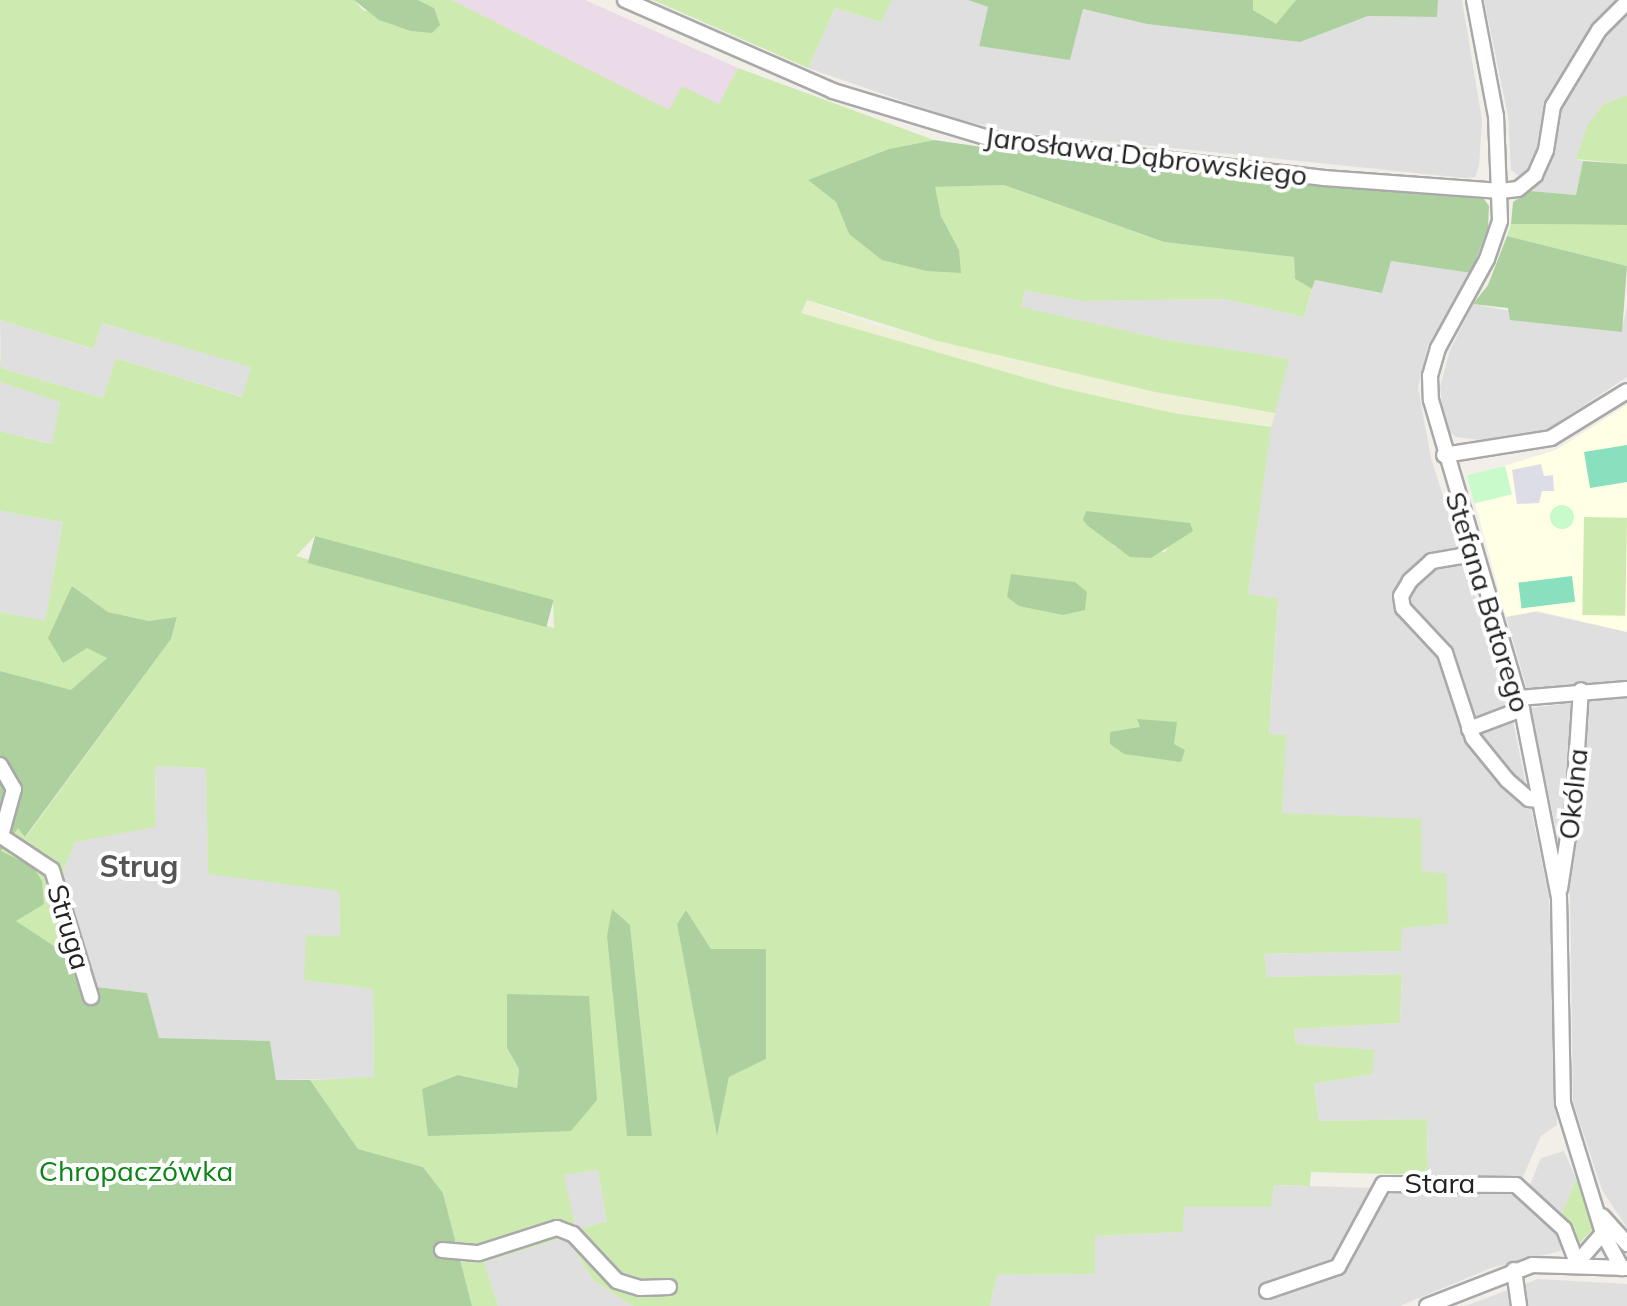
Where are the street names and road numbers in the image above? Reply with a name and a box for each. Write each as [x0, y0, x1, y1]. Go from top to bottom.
street label: Jarosława Dąbrowskiego [983, 120, 1309, 192]
street label: Stefana Batorego [1439, 488, 1537, 716]
street label: Okólna [1552, 747, 1594, 841]
street label: Struga [40, 880, 98, 974]
street label: Stara [1405, 1166, 1475, 1200]

